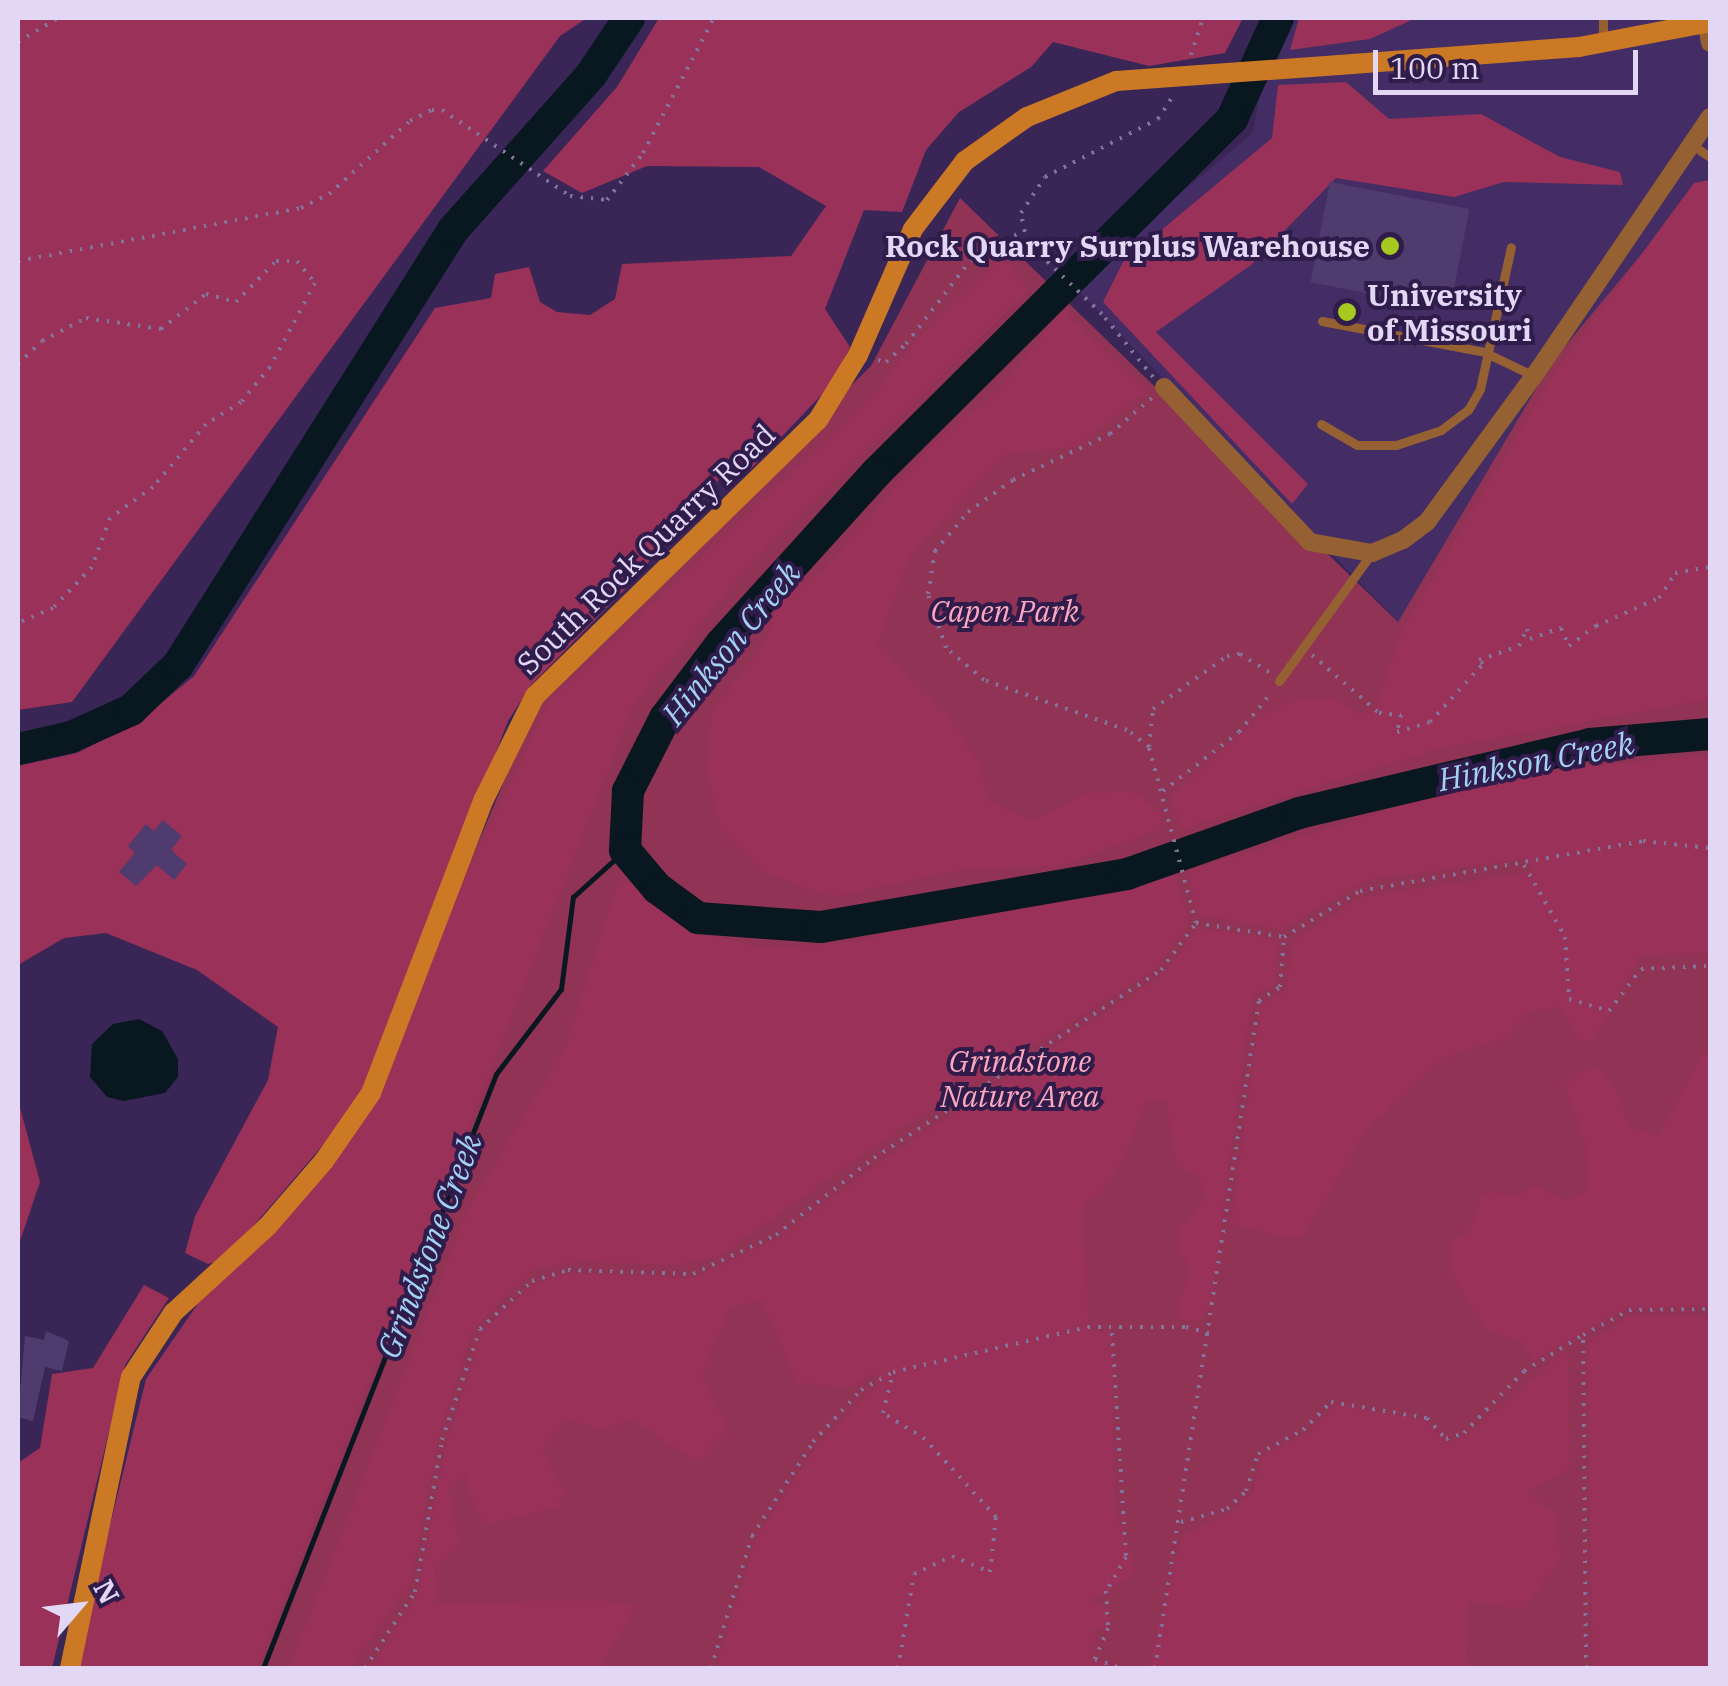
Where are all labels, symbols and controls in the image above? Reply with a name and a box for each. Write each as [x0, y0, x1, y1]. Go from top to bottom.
scale bar [1378, 30, 1643, 92]
text: 100 m [1390, 48, 1480, 87]
place label: Rock Quarry Surplus Warehouse [885, 228, 1370, 264]
marker: Rock Quarry Surplus Warehouse [1379, 235, 1401, 257]
place label: University of Missouri [1367, 277, 1532, 348]
marker: University of Missouri [1336, 301, 1358, 323]
street label: South Rock Quarry Road [510, 416, 782, 682]
water label: Hinkson Creek [654, 554, 808, 732]
park label: Capen Park [930, 593, 1080, 629]
water label: Hinkson Creek [1435, 723, 1637, 799]
park label: Grindstone Nature Area [941, 1043, 1099, 1114]
water label: Grindstone Creek [369, 1129, 489, 1363]
north arrow [30, 1556, 130, 1656]
text: N [85, 1573, 128, 1610]

